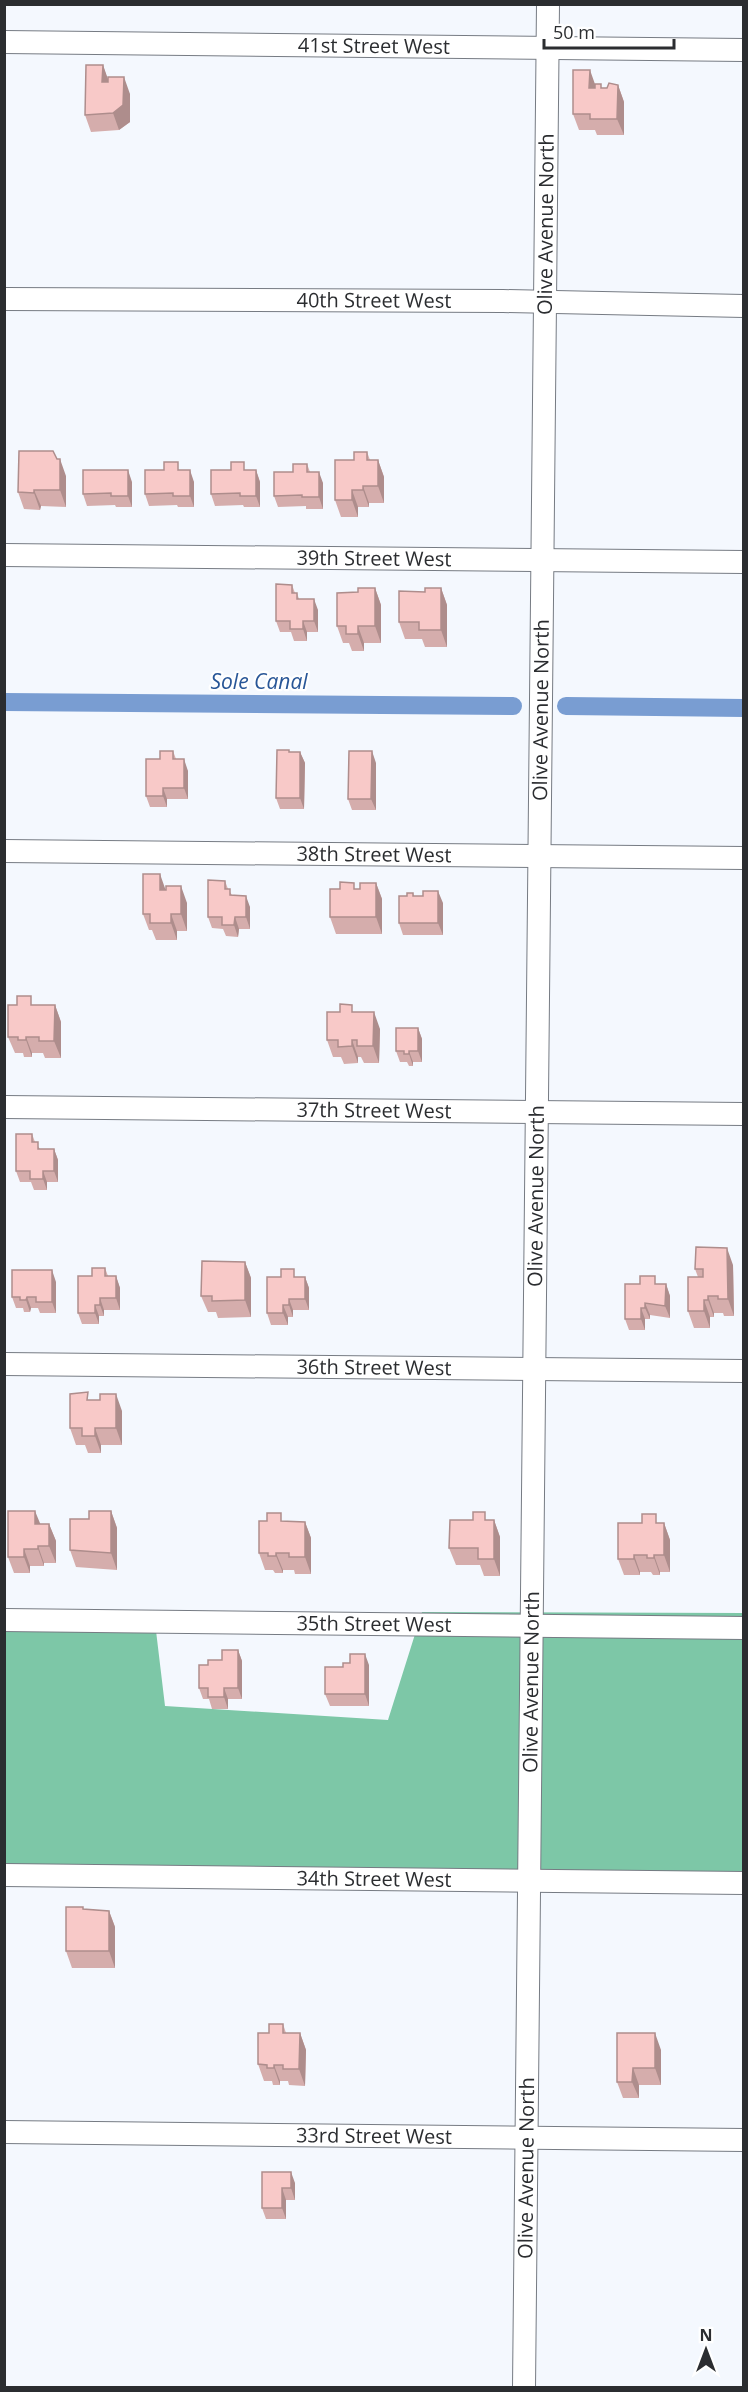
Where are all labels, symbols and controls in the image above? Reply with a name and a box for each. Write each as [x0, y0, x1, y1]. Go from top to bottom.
scale bar [544, 12, 674, 50]
text: 50 m [553, 20, 595, 44]
street label: 41st Street West [298, 31, 450, 60]
street label: Olive Avenue North [531, 133, 560, 315]
street label: 40th Street West [296, 286, 452, 314]
street label: 39th Street West [296, 544, 452, 572]
street label: Olive Avenue North [526, 619, 555, 801]
water label: Sole Canal [210, 667, 308, 695]
street label: 38th Street West [296, 840, 452, 868]
street label: 37th Street West [296, 1096, 452, 1124]
street label: Olive Avenue North [521, 1105, 550, 1287]
street label: 36th Street West [296, 1353, 452, 1381]
street label: Olive Avenue North [516, 1591, 545, 1773]
street label: 35th Street West [296, 1609, 452, 1638]
street label: 34th Street West [296, 1864, 452, 1893]
street label: Olive Avenue North [511, 2077, 540, 2259]
street label: 33rd Street West [296, 2121, 452, 2150]
north arrow [676, 2320, 736, 2380]
text: N [699, 2324, 713, 2346]

